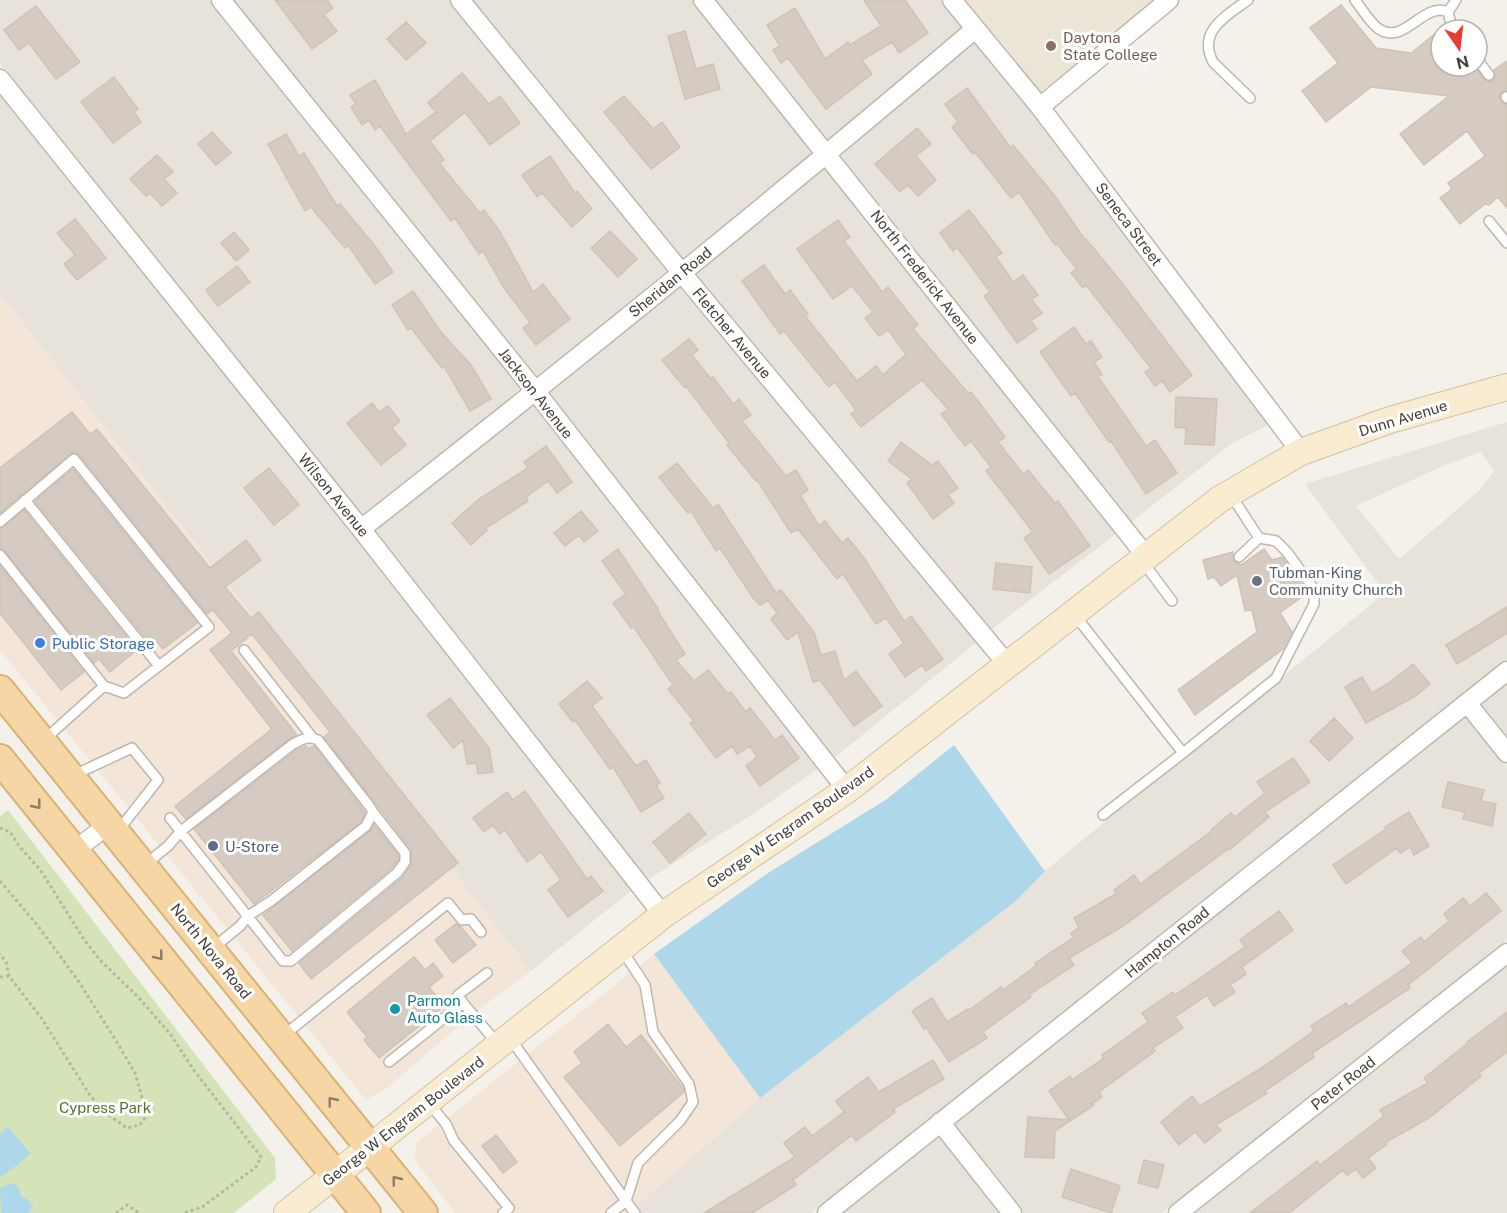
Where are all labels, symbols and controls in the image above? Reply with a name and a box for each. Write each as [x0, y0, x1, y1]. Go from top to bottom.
north arrow [1429, 18, 1489, 78]
place label: Daytona State College [1063, 29, 1158, 63]
marker: Daytona State College [1044, 39, 1058, 53]
text: N [1454, 51, 1471, 73]
street label: Seneca Street [1092, 179, 1166, 269]
street label: North Frederick Avenue [867, 207, 983, 347]
street label: Sheridan Road [625, 243, 715, 321]
street label: Fletcher Avenue [689, 284, 775, 382]
street label: Jackson Avenue [495, 344, 577, 442]
street label: Dunn Avenue [1357, 396, 1449, 440]
street label: Wilson Avenue [295, 450, 373, 540]
place label: Tubman-King Community Church [1269, 564, 1403, 598]
marker: Tubman-King Community Church [1250, 574, 1264, 588]
place label: Public Storage [52, 635, 154, 652]
marker: Public Storage [33, 636, 47, 650]
street label: George W Engram Boulevard [703, 763, 877, 891]
one-way arrow [29, 798, 40, 809]
place label: U-Store [225, 838, 279, 855]
marker: U-Store [206, 839, 220, 853]
street label: North Nova Road [167, 900, 255, 1002]
street label: Hampton Road [1122, 903, 1212, 981]
one-way arrow [152, 950, 163, 961]
place label: Parmon Auto Glass [407, 992, 483, 1026]
marker: Parmon Auto Glass [388, 1002, 402, 1016]
street label: George W Engram Boulevard [319, 1053, 487, 1189]
street label: Peter Road [1308, 1053, 1378, 1113]
one-way arrow [329, 1097, 340, 1108]
park label: Cypress Park [59, 1099, 151, 1116]
one-way arrow [392, 1176, 403, 1187]

